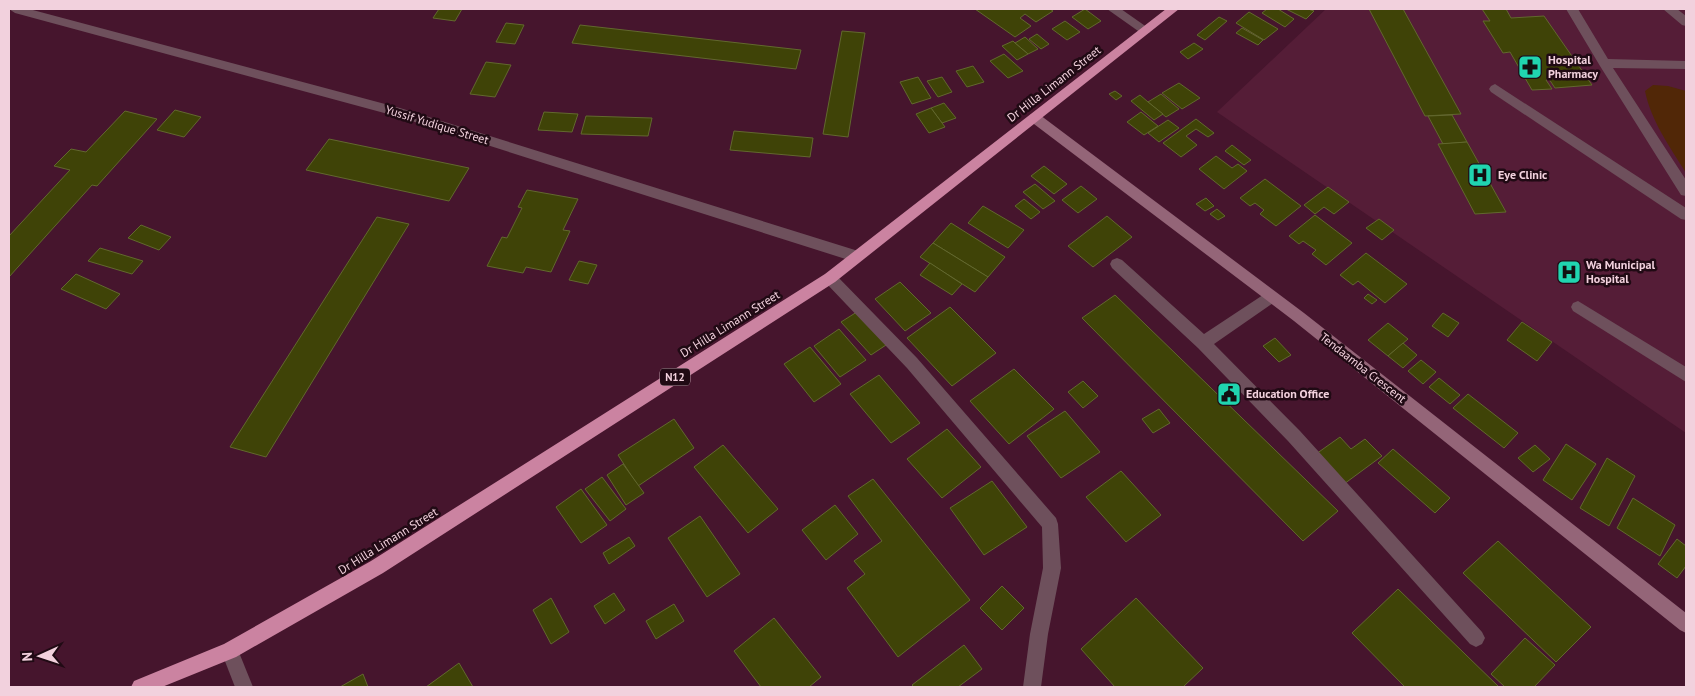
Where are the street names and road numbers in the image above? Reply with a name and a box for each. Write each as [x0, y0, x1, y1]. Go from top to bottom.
street label: Dr Hilla Limann Street [1004, 42, 1103, 125]
street label: Yussif Yudique Street [384, 102, 491, 147]
street label: Dr Hilla Limann Street [677, 287, 782, 360]
street label: Tendaamba Crescent [1317, 329, 1409, 406]
road number: N12 [660, 368, 690, 386]
street label: Dr Hilla Limann Street [335, 504, 440, 577]

